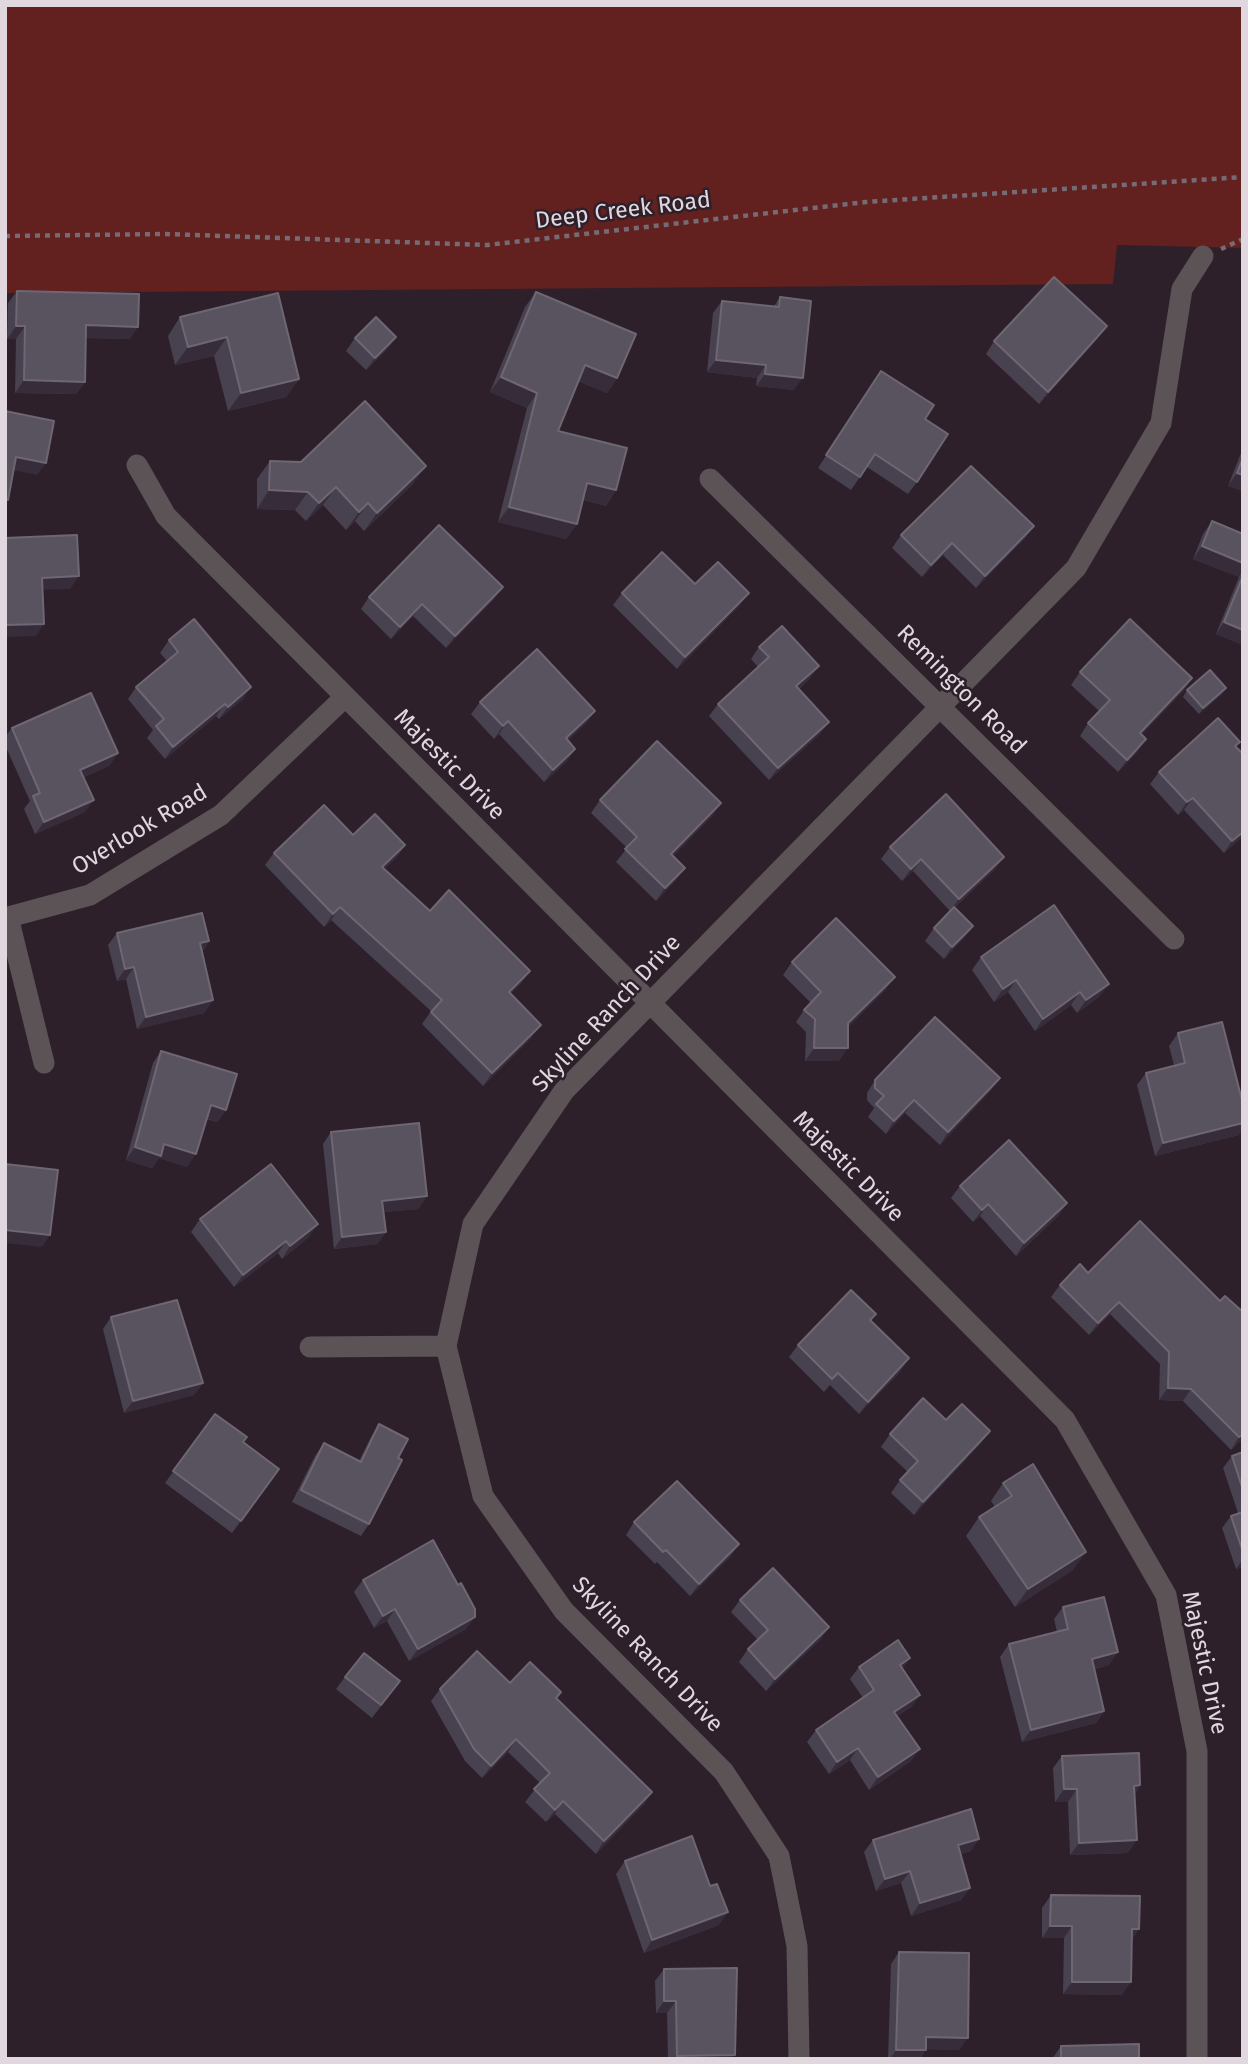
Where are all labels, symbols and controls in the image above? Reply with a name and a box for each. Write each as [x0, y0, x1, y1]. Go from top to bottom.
street label: Deep Creek Road [534, 187, 712, 235]
street label: Remington Road [891, 620, 1031, 760]
street label: Majestic Drive [388, 704, 510, 826]
street label: Overlook Road [67, 779, 213, 881]
street label: Skyline Ranch Drive [527, 930, 687, 1098]
street label: Majestic Drive [787, 1106, 909, 1228]
street label: Skyline Ranch Drive [566, 1572, 728, 1738]
street label: Majestic Drive [1175, 1589, 1233, 1737]

